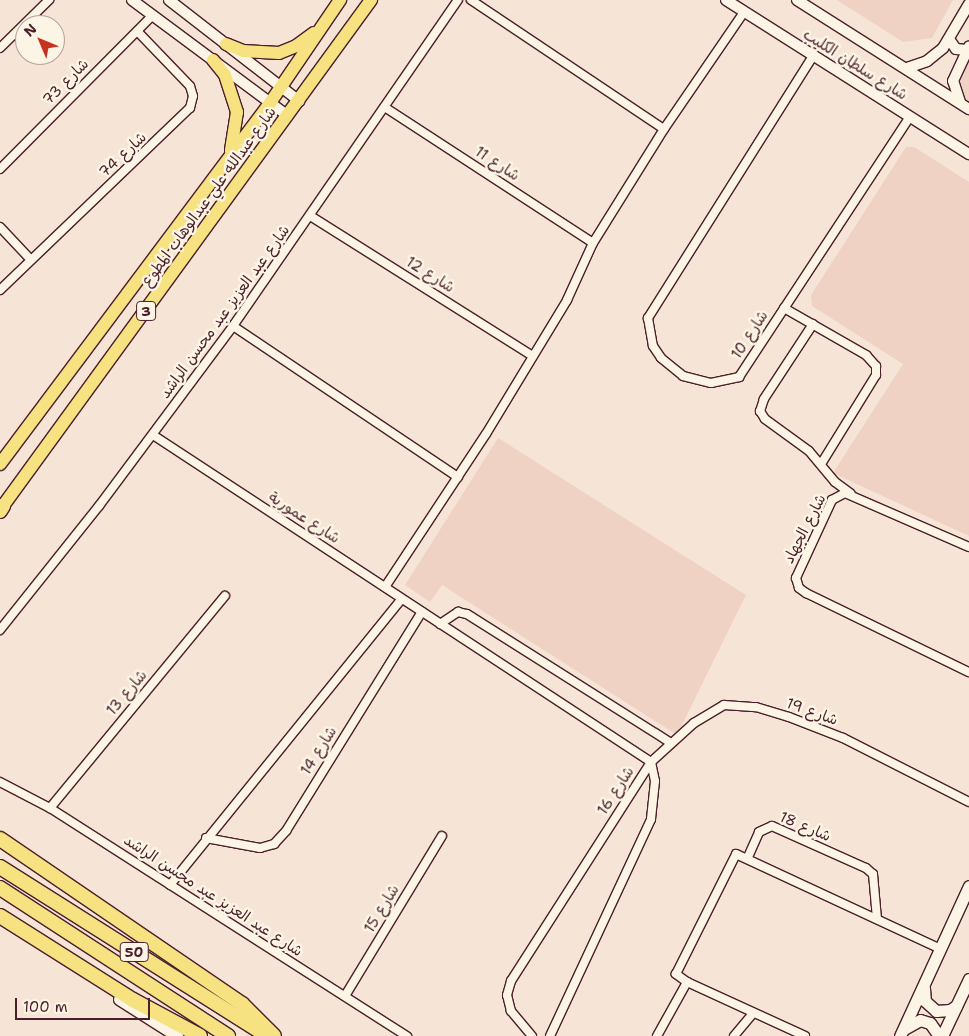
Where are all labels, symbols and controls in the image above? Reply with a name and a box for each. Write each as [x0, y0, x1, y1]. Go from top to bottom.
north arrow [15, 15, 65, 65]
text: N [20, 20, 40, 40]
street label: شارع سلطان الكليب [800, 26, 910, 104]
street label: شارع 73 [39, 55, 93, 109]
street label: شارع عبدالله علي عبدالوهاب المطوع [138, 104, 280, 290]
street label: شارع 74 [96, 129, 150, 181]
street label: شارع 11 [471, 143, 523, 185]
street label: شارع عبد العزيز عبد محسن الراشد [156, 222, 294, 402]
street label: شارع 12 [403, 253, 457, 297]
road number: 3 [136, 300, 156, 322]
street label: شارع 10 [728, 307, 772, 363]
street label: شارع عمورية [265, 488, 343, 548]
street label: شارع الجهاد [780, 491, 830, 567]
street label: شارع 13 [103, 667, 151, 719]
street label: شارع 19 [784, 694, 840, 730]
street label: شارع 14 [297, 723, 341, 779]
street label: شارع 16 [594, 764, 638, 818]
street label: شارع 18 [777, 808, 833, 846]
street label: شارع عبد العزيز عبد محسن الراشد [120, 831, 306, 961]
street label: شارع 15 [361, 882, 403, 936]
road number: 50 [119, 940, 149, 964]
scale bar [18, 988, 152, 1020]
text: 100 m [23, 997, 68, 1017]

